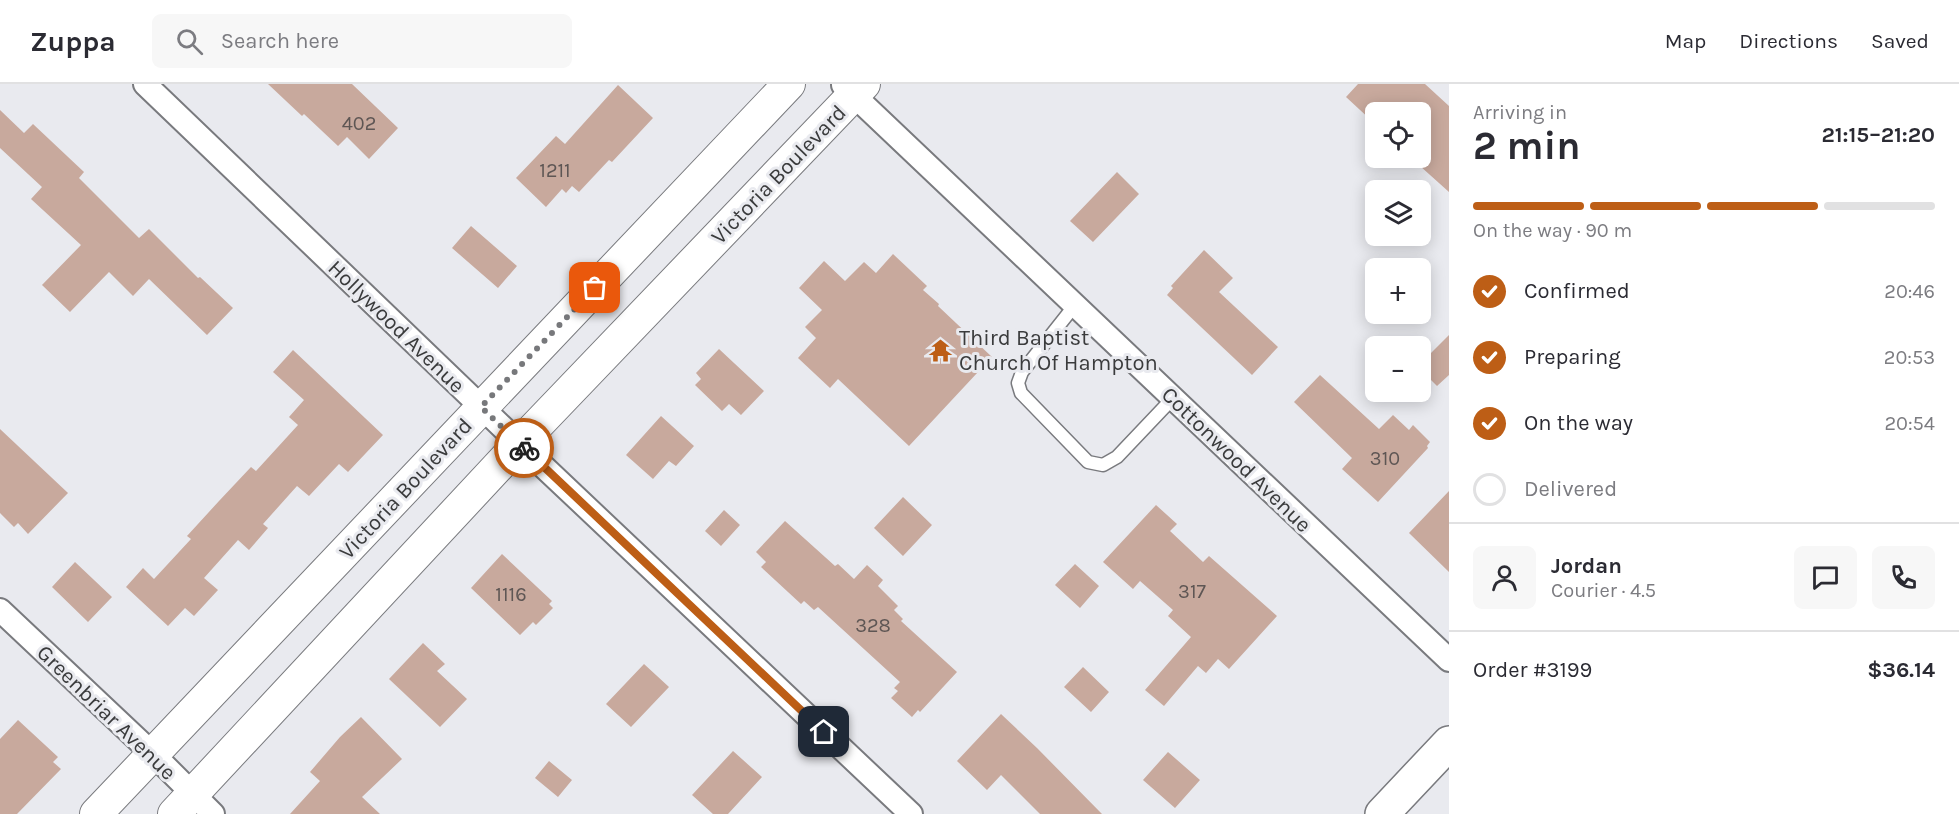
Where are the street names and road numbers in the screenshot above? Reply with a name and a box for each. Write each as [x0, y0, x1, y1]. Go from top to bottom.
street label: Victoria Boulevard [706, 100, 852, 250]
street label: Hollywood Avenue [323, 255, 470, 399]
street label: Cottonwood Avenue [1156, 382, 1317, 538]
street label: Victoria Boulevard [334, 413, 478, 564]
street label: Greenbriar Avenue [31, 640, 181, 786]

